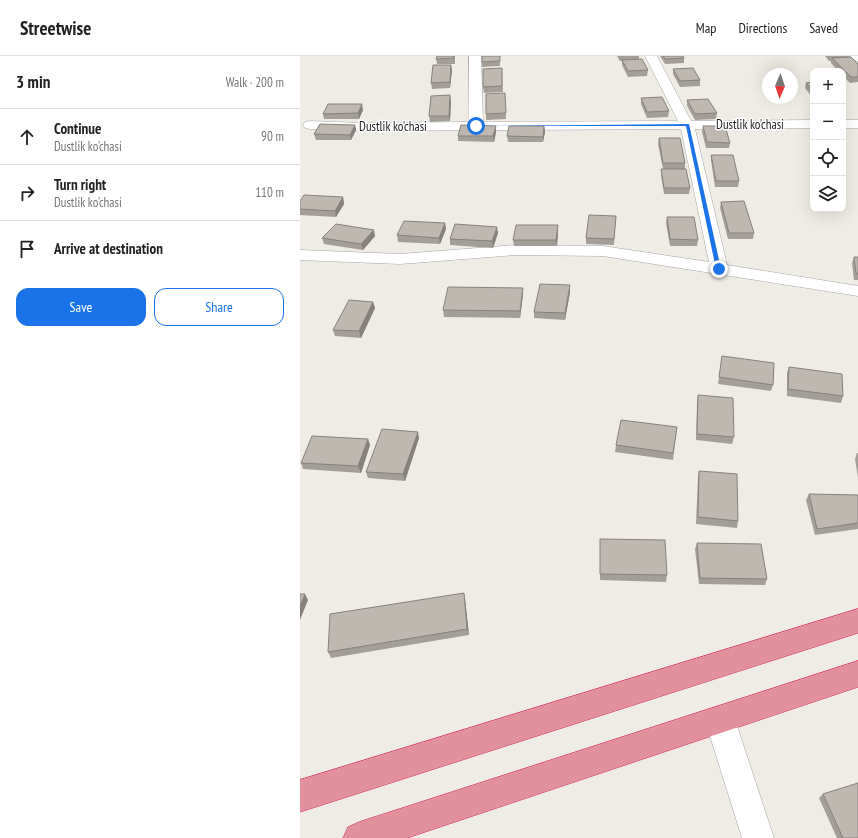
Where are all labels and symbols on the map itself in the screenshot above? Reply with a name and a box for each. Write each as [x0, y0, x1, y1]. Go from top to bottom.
north arrow [762, 68, 798, 104]
street label: Dustlik ko'chasi [716, 116, 784, 133]
route start [467, 117, 485, 135]
street label: Dustlik ko'chasi [359, 118, 427, 135]
route end [710, 260, 728, 278]

